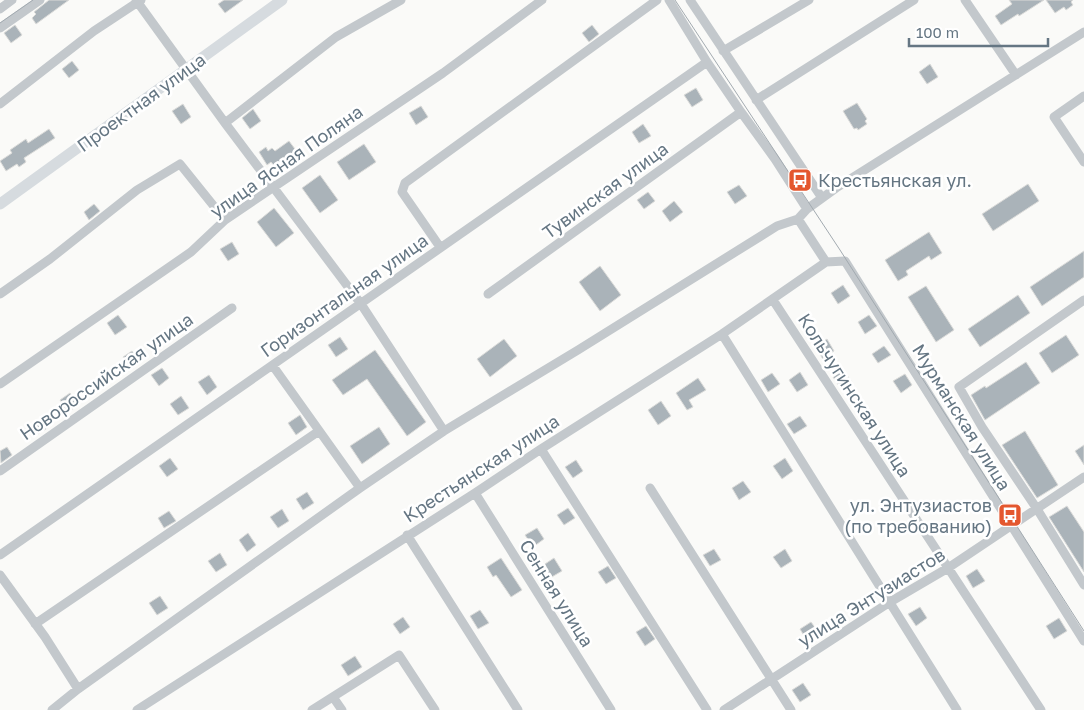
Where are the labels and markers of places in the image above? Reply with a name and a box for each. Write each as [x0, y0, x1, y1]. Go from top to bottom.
bus stop icon: Крестьянская ул. [787, 167, 813, 193]
place label: Крестьянская ул. [818, 169, 972, 191]
place label: ул. Энтузиастов (по требованию) [844, 494, 992, 537]
bus stop icon: ул. Энтузиастов (по требованию) [997, 502, 1023, 528]

